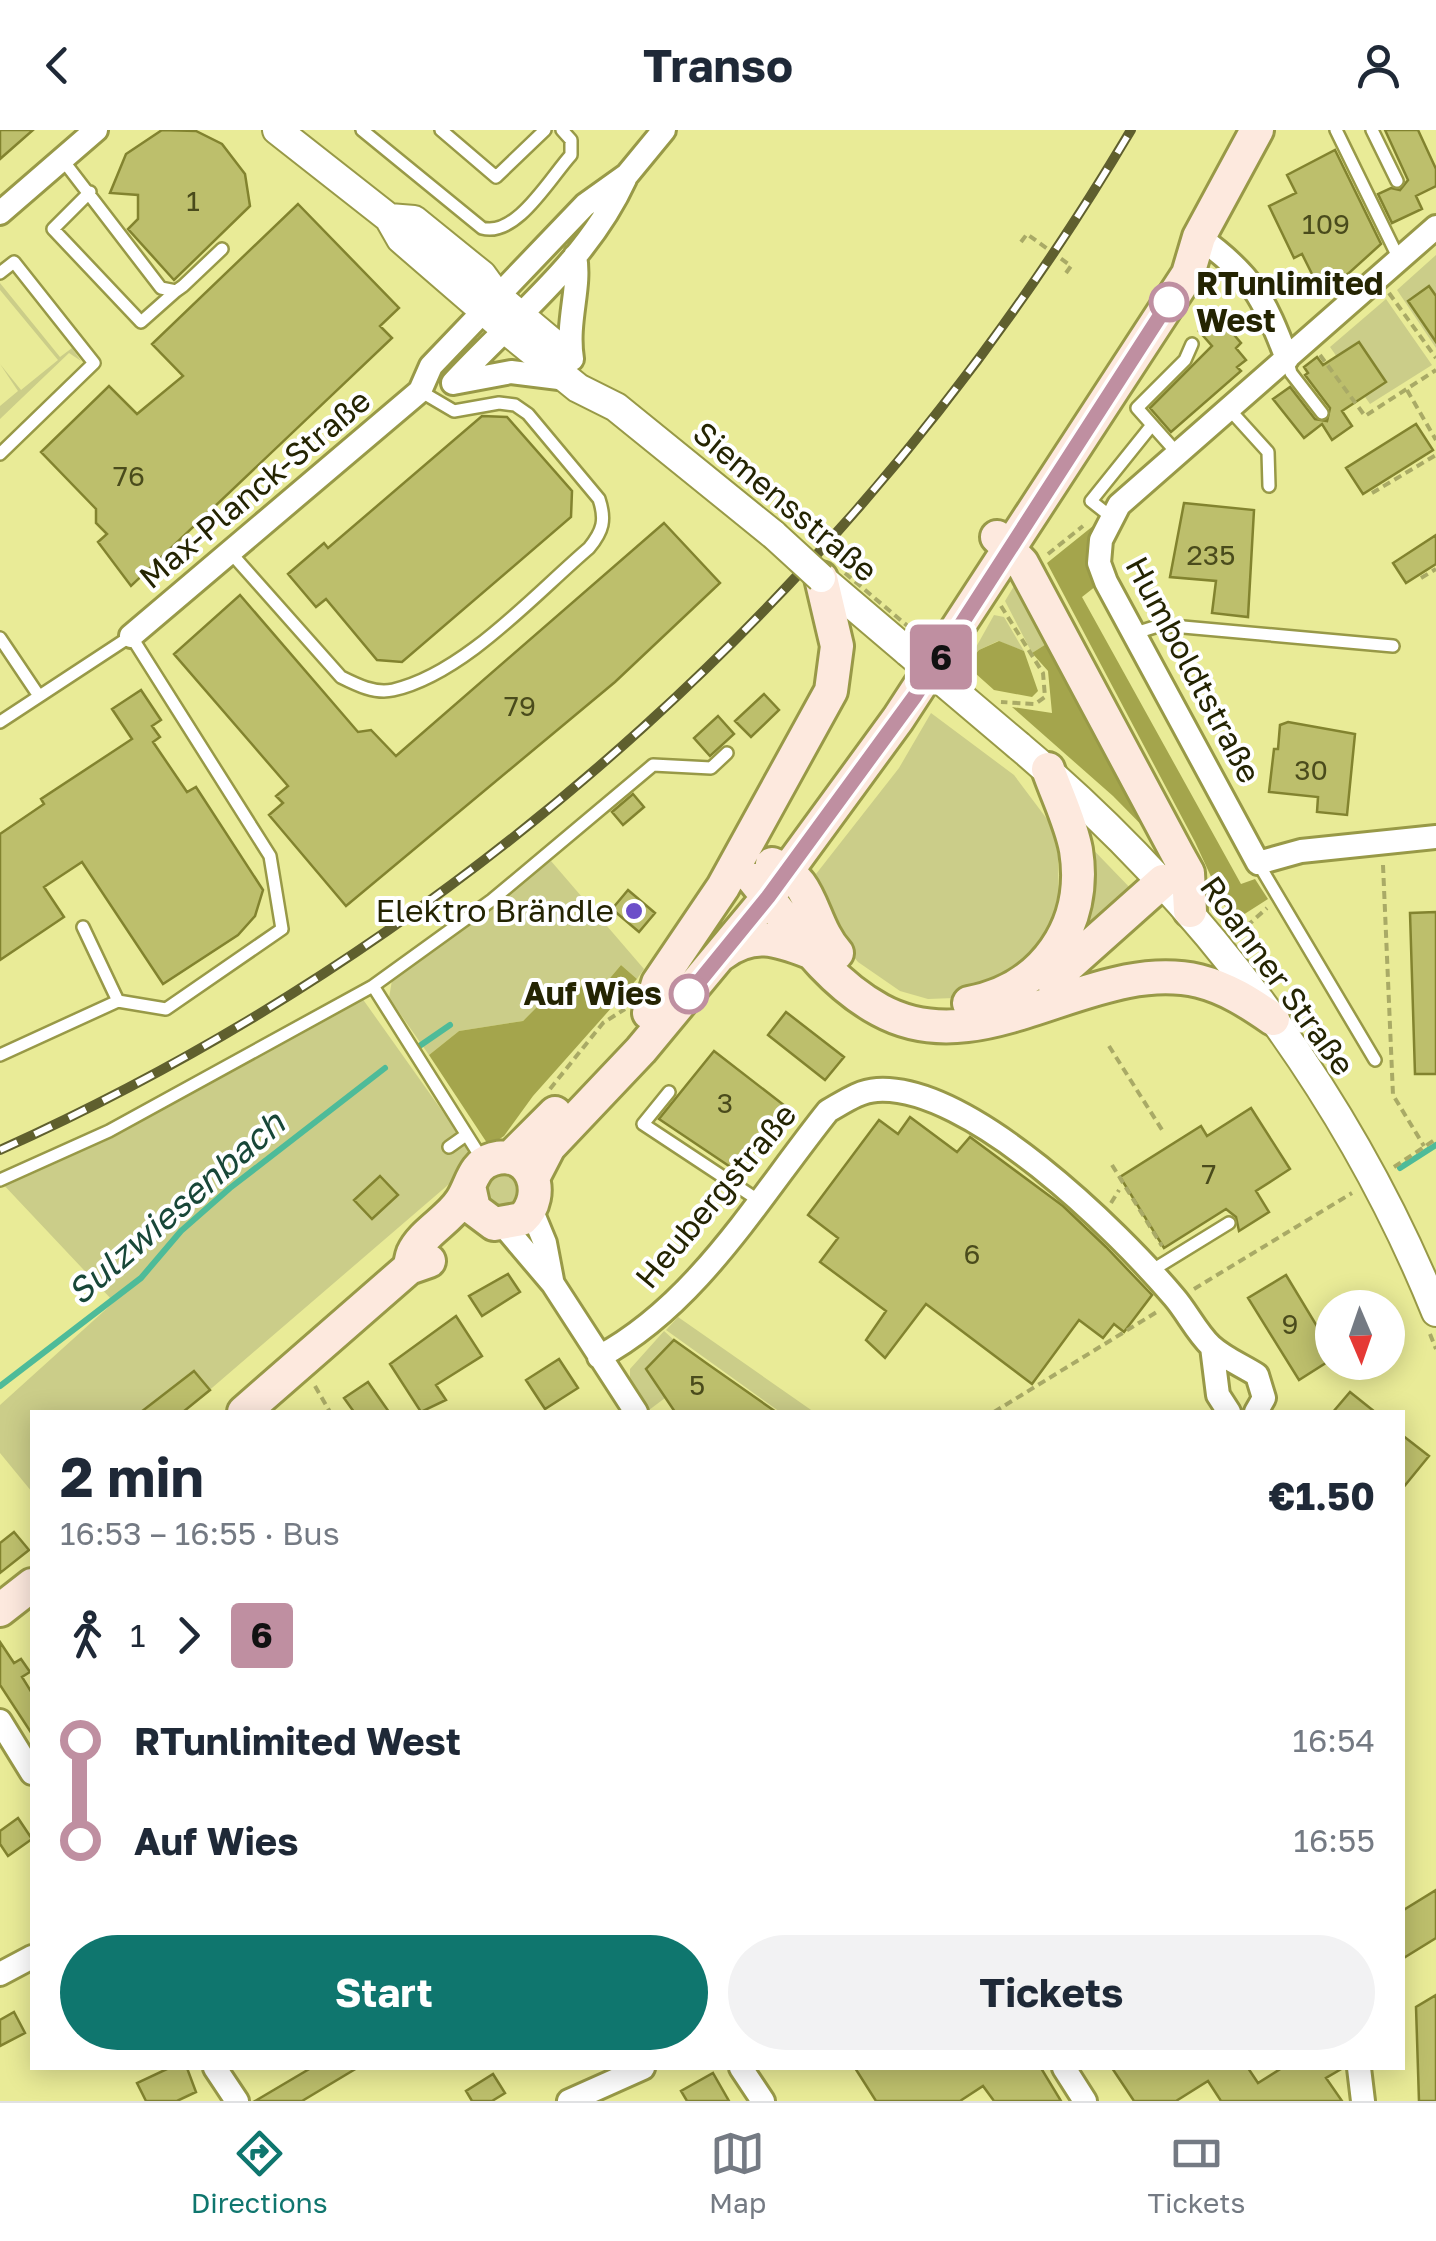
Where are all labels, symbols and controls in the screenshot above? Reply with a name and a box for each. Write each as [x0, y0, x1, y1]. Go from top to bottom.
icon: back [30, 38, 85, 93]
text: Transo [643, 38, 793, 92]
icon: person [1351, 38, 1406, 93]
house number: 1 [186, 184, 200, 217]
house number: 109 [1302, 207, 1350, 240]
place label: RTunlimited West [1196, 264, 1383, 339]
marker: RTunlimited West [1150, 283, 1188, 321]
street label: Max-Planck-Straße [131, 381, 377, 596]
street label: Siemensstraße [686, 413, 885, 589]
house number: 76 [113, 459, 145, 492]
house number: 235 [1187, 538, 1235, 571]
street label: Humboldtstraße [1118, 550, 1269, 789]
line badge: 6 [908, 624, 974, 690]
text: 6 [930, 636, 952, 678]
house number: 79 [504, 689, 536, 722]
house number: 30 [1294, 753, 1328, 786]
street label: Roanner Straße [1193, 868, 1363, 1082]
place label: Elektro Brändle [376, 891, 614, 929]
marker: Elektro Brändle [623, 900, 645, 922]
place label: Auf Wies [523, 974, 662, 1012]
marker: Auf Wies [670, 975, 708, 1013]
house number: 3 [717, 1086, 733, 1119]
street label: Heubergstraße [627, 1095, 804, 1295]
water label: Sulzwiesenbach [58, 1101, 293, 1313]
house number: 7 [1202, 1157, 1216, 1190]
house number: 6 [964, 1237, 980, 1270]
north arrow [1315, 1290, 1405, 1380]
map controls [1315, 1290, 1405, 1380]
house number: 9 [1282, 1307, 1298, 1340]
house number: 5 [689, 1368, 705, 1401]
text: 2 min [60, 1443, 204, 1509]
text: €1.50 [1269, 1473, 1375, 1518]
text: 16:53 – 16:55 · Bus [60, 1514, 340, 1552]
icon: walk [60, 1608, 115, 1663]
icon: forward [161, 1608, 216, 1663]
text: 6 [251, 1614, 273, 1656]
text: 1 [130, 1616, 146, 1654]
text: RTunlimited West [134, 1718, 461, 1763]
text: 16:54 [1292, 1721, 1375, 1759]
text: Auf Wies [134, 1818, 299, 1863]
text: 16:55 [1293, 1821, 1375, 1859]
button: Start [60, 1935, 708, 2050]
button: Tickets [728, 1935, 1375, 2050]
tab: Directions [191, 2126, 328, 2219]
tab: Map [709, 2126, 766, 2219]
tab: Tickets [1148, 2126, 1245, 2219]

